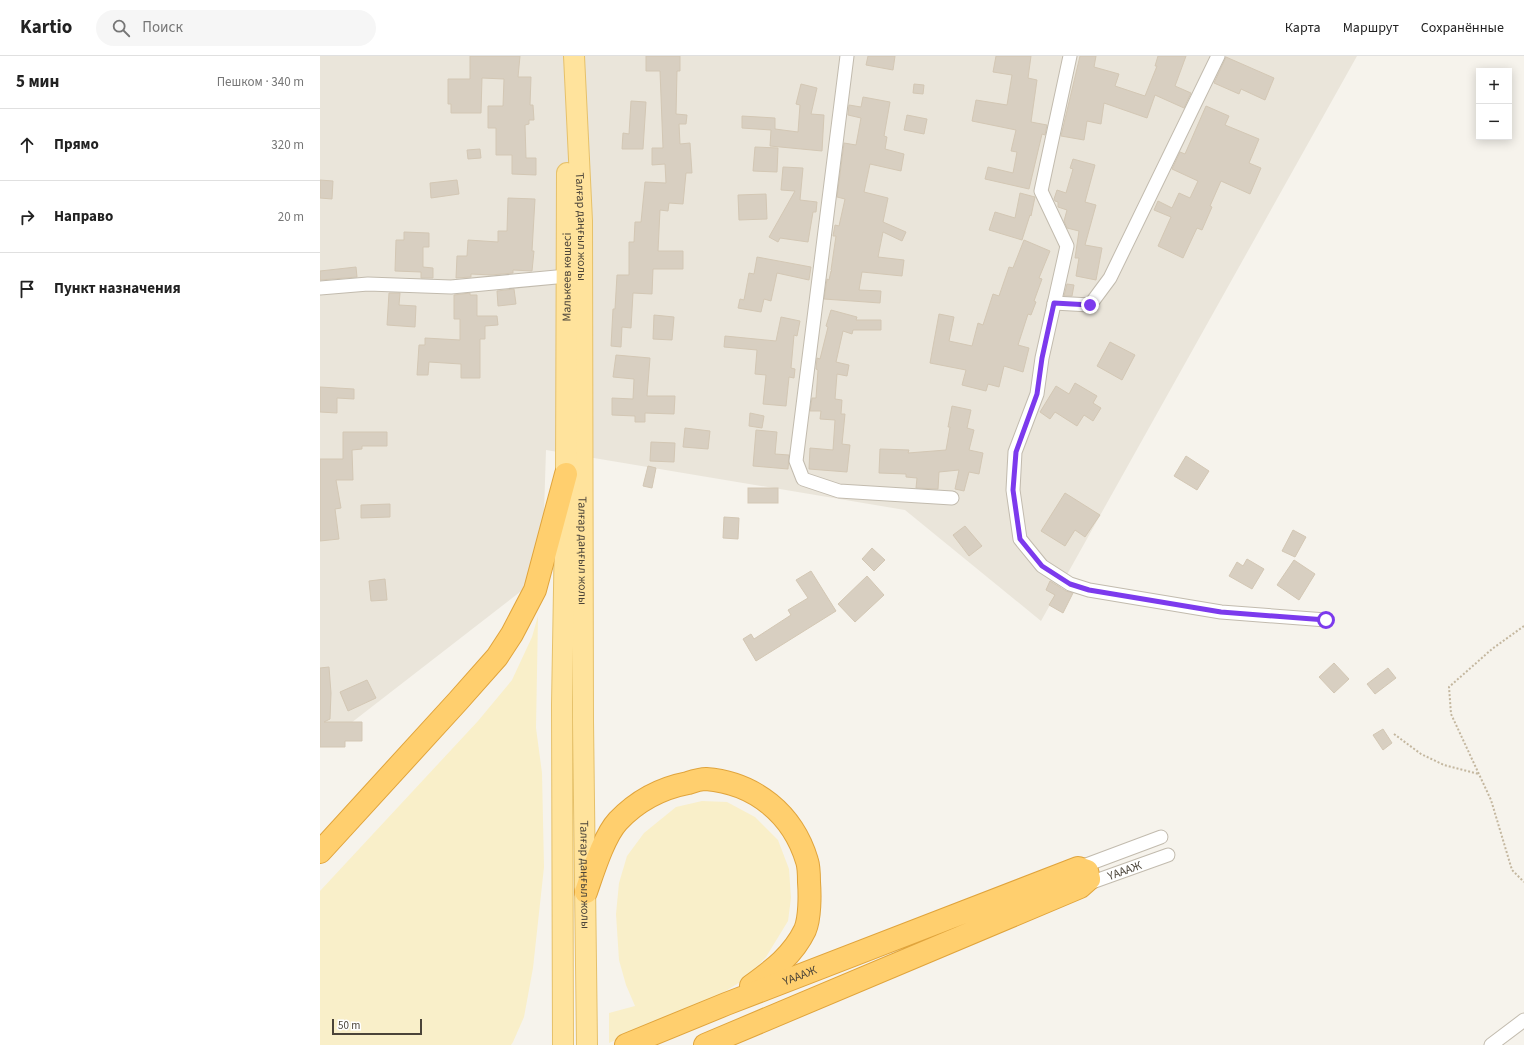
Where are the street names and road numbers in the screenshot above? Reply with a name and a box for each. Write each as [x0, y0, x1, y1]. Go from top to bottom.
street label: Талғар даңғыл жолы [571, 172, 591, 281]
street label: Малькеев көшесі [558, 233, 575, 322]
street label: Талғар даңғыл жолы [574, 497, 591, 605]
street label: Талғар даңғыл жолы [576, 820, 594, 929]
street label: ҮАААЖ [1104, 857, 1144, 885]
street label: ҮАААЖ [779, 961, 819, 990]

